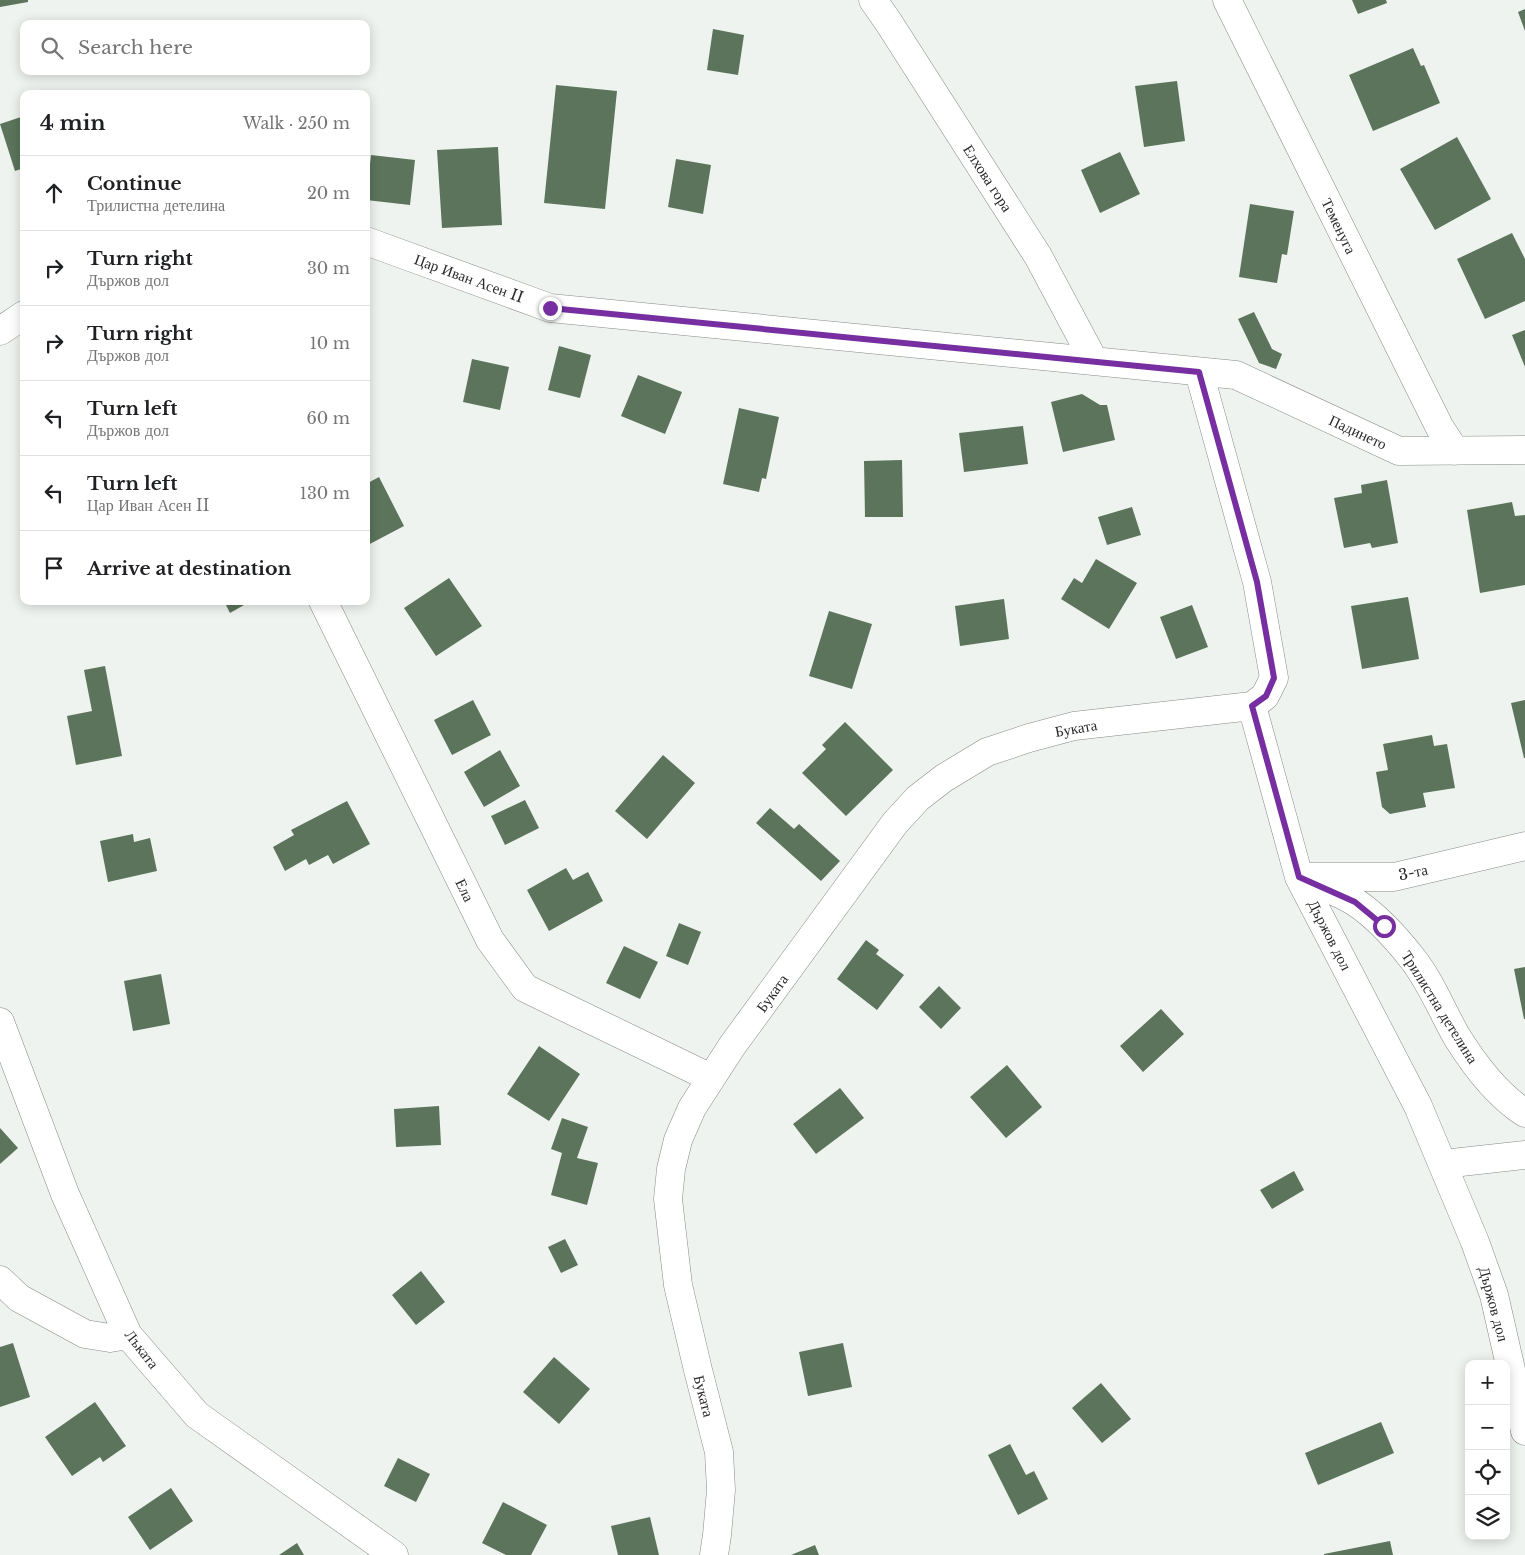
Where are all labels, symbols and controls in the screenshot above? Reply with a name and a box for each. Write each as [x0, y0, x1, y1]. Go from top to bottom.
search box [20, 20, 370, 75]
icon: search [38, 34, 66, 62]
text: Search here [78, 36, 193, 59]
text: 4 min [40, 110, 106, 136]
text: Walk · 250 m [243, 113, 350, 133]
street label: Елхова гора [959, 141, 1017, 215]
text: Continue [87, 172, 182, 195]
icon: ahead [40, 179, 68, 207]
text: 20 m [307, 183, 350, 203]
text: Трилистна детелина [87, 195, 225, 215]
street label: Теменуга [1317, 195, 1361, 257]
text: Turn right [87, 247, 193, 270]
street label: Цар Иван Асен II [412, 249, 526, 307]
icon: right [40, 254, 68, 282]
text: 30 m [307, 258, 350, 278]
text: Държов дол [87, 270, 169, 290]
route end [539, 297, 562, 320]
text: Turn right [87, 322, 193, 345]
icon: right [40, 329, 68, 357]
text: 10 m [310, 333, 350, 353]
text: Държов дол [87, 345, 169, 365]
text: Turn left [87, 397, 178, 420]
icon: left [40, 404, 68, 432]
text: 60 m [307, 408, 350, 428]
street label: Падинето [1326, 410, 1390, 454]
text: Държов дол [87, 420, 169, 440]
text: Turn left [87, 472, 178, 495]
icon: left [40, 479, 68, 507]
text: 130 m [300, 483, 350, 503]
text: Цар Иван Асен II [87, 495, 209, 515]
icon: arrive [40, 554, 68, 582]
text: Arrive at destination [87, 557, 291, 580]
street label: Буката [1053, 715, 1099, 741]
street label: 3-та [1397, 860, 1430, 884]
street label: Ела [451, 875, 479, 905]
street label: Държов дол [1304, 896, 1356, 974]
route start [1373, 915, 1396, 938]
street label: Трилистна детелина [1398, 947, 1483, 1067]
street label: Буката [752, 970, 792, 1016]
street label: Държов дол [1475, 1264, 1513, 1344]
street label: Лъката [121, 1326, 163, 1373]
map controls [1465, 1360, 1510, 1540]
button: + [1465, 1360, 1510, 1405]
street label: Буката [690, 1373, 718, 1419]
button: − [1465, 1405, 1510, 1450]
button: locate [1465, 1450, 1510, 1495]
button: layers [1465, 1495, 1510, 1540]

